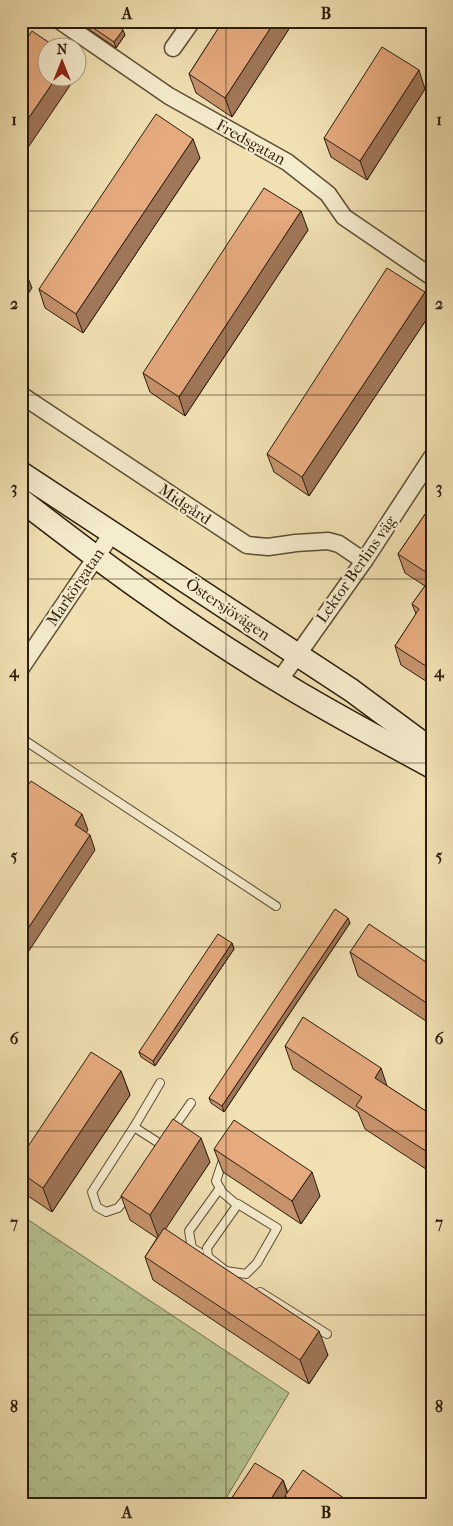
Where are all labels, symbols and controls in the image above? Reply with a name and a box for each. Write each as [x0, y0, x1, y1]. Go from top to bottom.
text: A [121, 4, 133, 23]
text: B [321, 4, 331, 23]
north arrow [38, 38, 88, 88]
text: N [57, 41, 68, 58]
text: 1 [11, 110, 17, 129]
text: 1 [436, 110, 442, 129]
street label: Fredsgatan [213, 115, 290, 169]
text: 2 [10, 294, 18, 313]
text: 2 [435, 294, 443, 313]
text: 3 [11, 478, 17, 498]
text: 3 [436, 478, 442, 498]
street label: Midgård [155, 480, 215, 529]
street label: Lektor Berlins väg [312, 511, 400, 626]
street label: Markörgatan [42, 544, 108, 630]
street label: Östersjövägen [182, 574, 274, 645]
text: 4 [8, 662, 20, 682]
text: 4 [433, 662, 445, 682]
text: 5 [11, 846, 18, 865]
text: 5 [436, 846, 443, 865]
text: 6 [10, 1029, 19, 1048]
text: 6 [435, 1029, 444, 1048]
text: 7 [9, 1213, 18, 1232]
text: 7 [434, 1213, 443, 1232]
text: 8 [10, 1397, 18, 1416]
text: 8 [435, 1397, 443, 1416]
text: A [121, 1503, 133, 1522]
text: B [321, 1503, 331, 1522]

